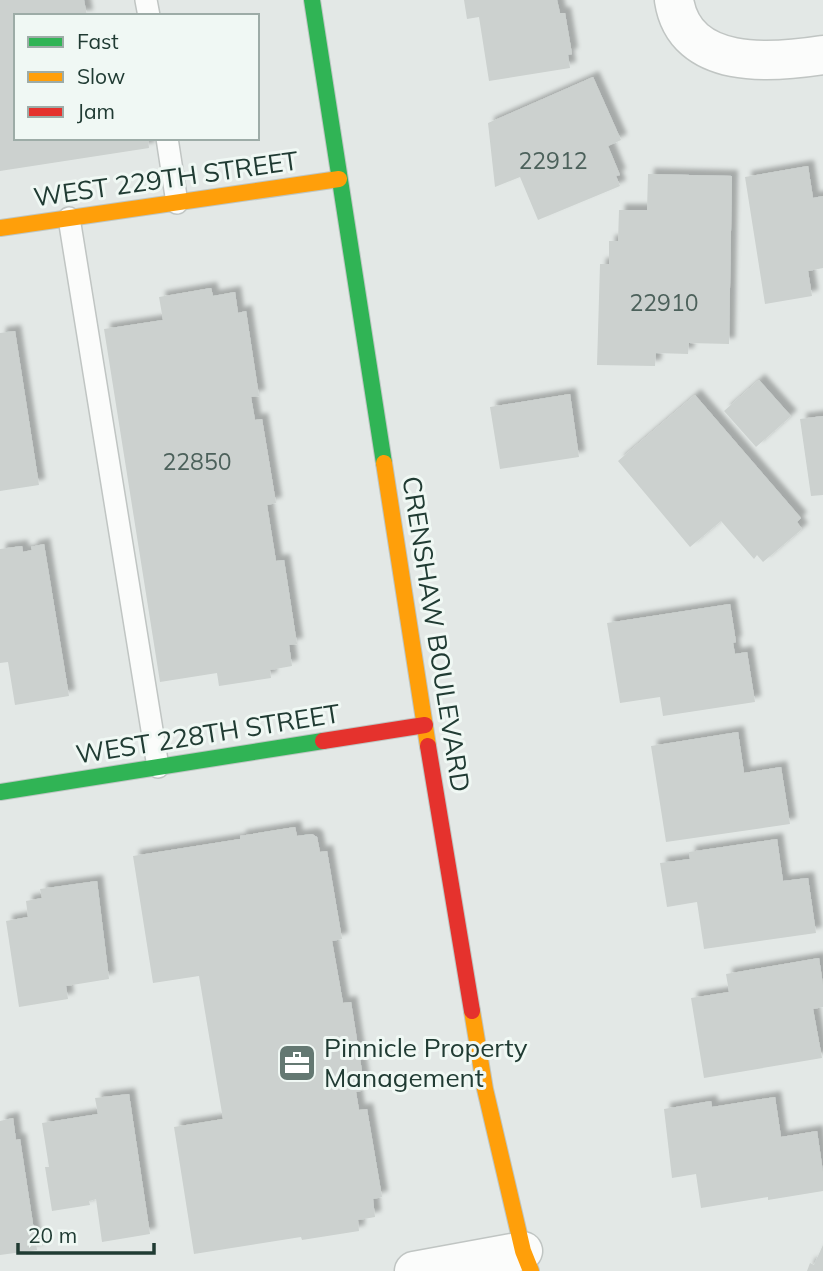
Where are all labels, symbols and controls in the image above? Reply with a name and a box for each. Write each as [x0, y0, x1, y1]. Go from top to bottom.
legend [14, 14, 259, 140]
text: Fast [77, 28, 119, 54]
text: Slow [77, 63, 125, 89]
text: Jam [77, 98, 115, 124]
street label: WEST 229TH STREET [31, 144, 301, 213]
house number: 22912 [518, 146, 588, 175]
house number: 22910 [629, 288, 699, 317]
house number: 22850 [162, 447, 232, 476]
street label: CRENSHAW BOULEVARD [395, 474, 478, 794]
street label: WEST 228TH STREET [74, 696, 343, 771]
place label: Pinnicle Property Management [324, 1031, 528, 1094]
office icon: Pinnicle Property Management [276, 1042, 318, 1084]
scale bar [18, 1212, 154, 1256]
text: 20 m [28, 1222, 77, 1248]

